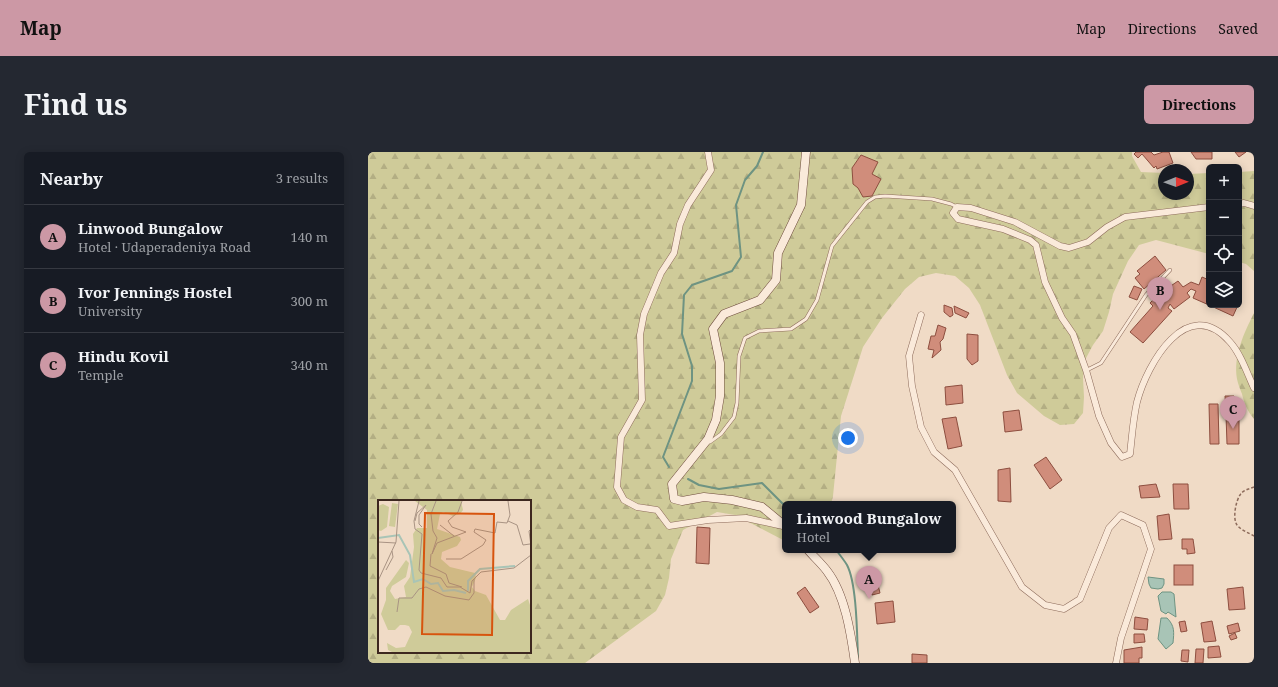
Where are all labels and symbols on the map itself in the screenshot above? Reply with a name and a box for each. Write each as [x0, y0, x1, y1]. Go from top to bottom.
north arrow [1158, 164, 1194, 200]
pin: B [1147, 277, 1173, 310]
pin: C [1220, 396, 1246, 429]
your location [838, 428, 858, 448]
inset map [378, 500, 531, 653]
pin: A [856, 566, 882, 599]

